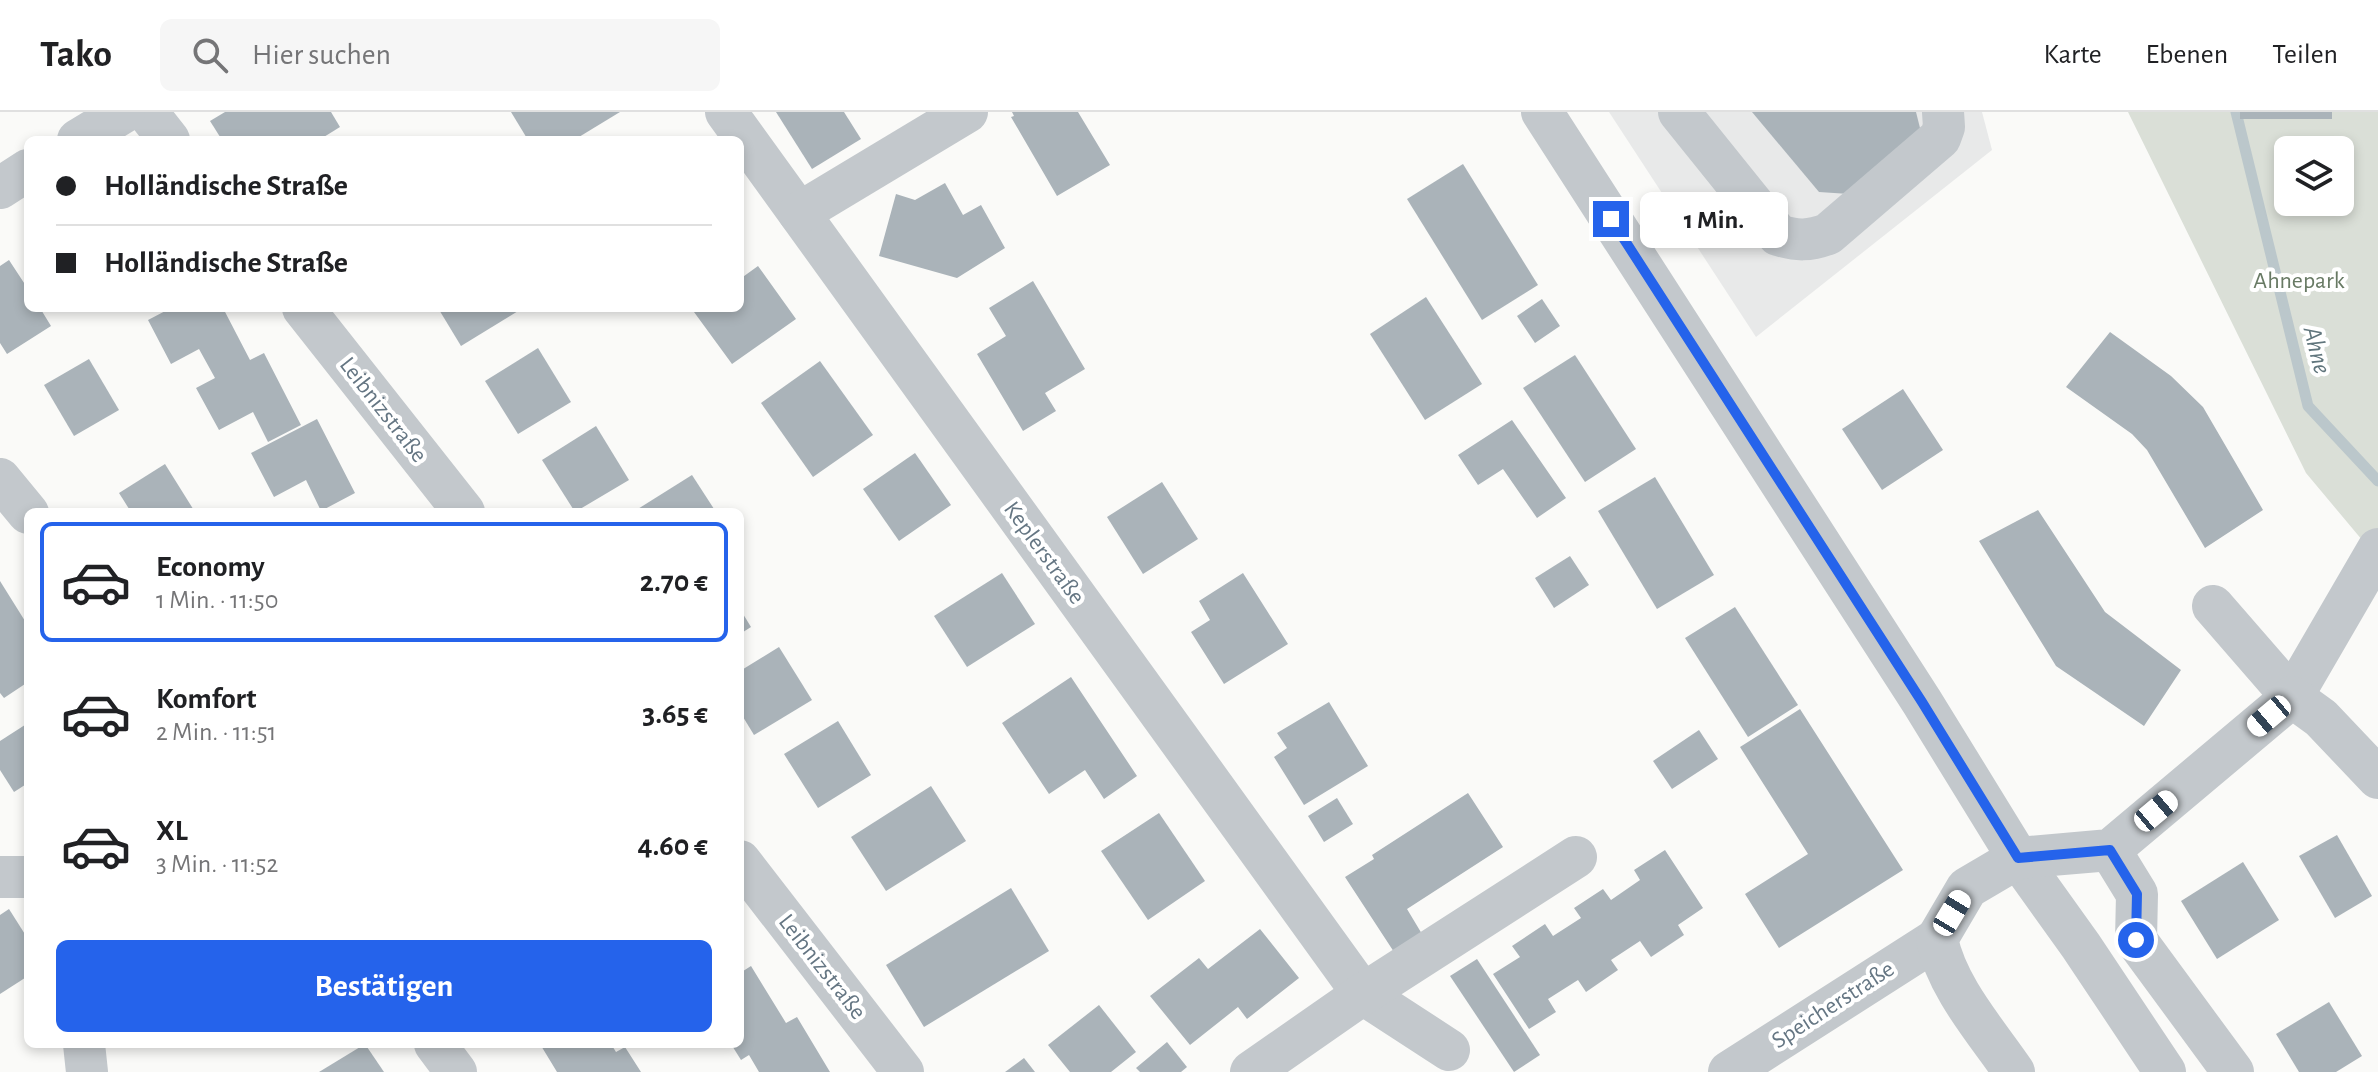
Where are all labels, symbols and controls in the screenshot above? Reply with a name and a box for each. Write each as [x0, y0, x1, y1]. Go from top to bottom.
search box [160, 19, 720, 91]
icon: search [188, 33, 232, 77]
text: Tako [40, 36, 112, 74]
text: Hier suchen [252, 40, 391, 70]
text: Karte [2043, 41, 2102, 69]
text: Ebenen [2146, 41, 2228, 69]
text: Teilen [2272, 41, 2338, 69]
map controls [2274, 136, 2354, 216]
button: layers [2274, 136, 2354, 216]
text: Holländische Straße [104, 171, 348, 201]
callout: 1 Min. [1639, 191, 1787, 247]
route end [1593, 201, 1629, 237]
text: 1 Min. [1684, 207, 1744, 233]
text: Holländische Straße [104, 248, 348, 278]
park label: Ahnepark [2253, 269, 2345, 293]
water label: Ahne [2298, 323, 2335, 377]
street label: Leibnizstraße [335, 353, 431, 467]
street label: Keplerstraße [999, 497, 1089, 609]
icon: car [60, 546, 132, 618]
text: Economy [156, 552, 265, 582]
text: 2.70 € [640, 567, 708, 597]
text: 1 Min. · 11:50 [156, 587, 278, 613]
icon: car [60, 678, 132, 750]
text: Komfort [156, 684, 256, 714]
car [2243, 691, 2295, 741]
text: 3.65 € [642, 699, 708, 729]
text: 2 Min. · 11:51 [156, 719, 276, 745]
car [2130, 786, 2182, 836]
icon: car [60, 810, 132, 882]
text: XL [156, 816, 188, 846]
text: 4.60 € [637, 831, 708, 861]
text: 3 Min. · 11:52 [156, 851, 278, 877]
car [1929, 886, 1975, 940]
street label: Leibnizstraße [774, 910, 870, 1024]
route start [2118, 922, 2154, 958]
button: Bestätigen [56, 940, 712, 1032]
street label: Speicherstraße [1768, 957, 1898, 1053]

